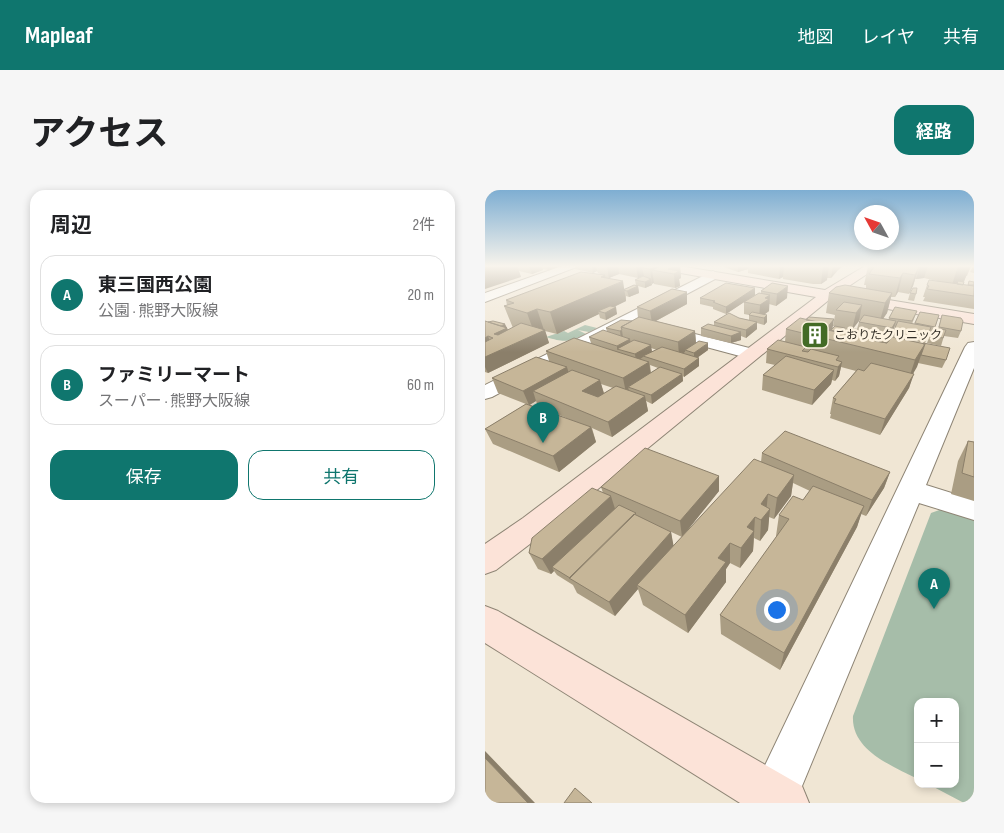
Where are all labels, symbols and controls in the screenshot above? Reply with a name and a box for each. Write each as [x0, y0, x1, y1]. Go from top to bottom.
text: Mapleaf [25, 21, 93, 50]
text: 地図 [798, 27, 834, 48]
text: レイヤ [862, 27, 915, 48]
text: 共有 [943, 27, 979, 48]
button: 経路 [894, 105, 974, 155]
text: アクセス [30, 113, 168, 156]
north arrow [854, 205, 899, 250]
text: 周辺 [50, 213, 92, 238]
text: 2件 [412, 216, 435, 235]
text: 東三国西公園 [98, 274, 212, 297]
text: A [63, 286, 71, 305]
text: 20 m [407, 286, 434, 305]
text: 公園 · 熊野大阪線 [98, 302, 218, 321]
building icon: こおりたクリニック [800, 320, 830, 350]
place label: こおりたクリニック [834, 328, 942, 343]
text: ファミリーマート [98, 364, 250, 387]
text: B [63, 376, 71, 395]
text: 60 m [407, 376, 434, 395]
text: スーパー · 熊野大阪線 [98, 392, 250, 411]
pin: B [527, 402, 559, 443]
button: 保存 [50, 450, 238, 500]
button: 共有 [248, 450, 435, 500]
pin: A [918, 568, 950, 609]
your location [764, 597, 790, 623]
map controls [914, 698, 959, 788]
button: + [914, 698, 959, 743]
button: − [914, 743, 959, 788]

